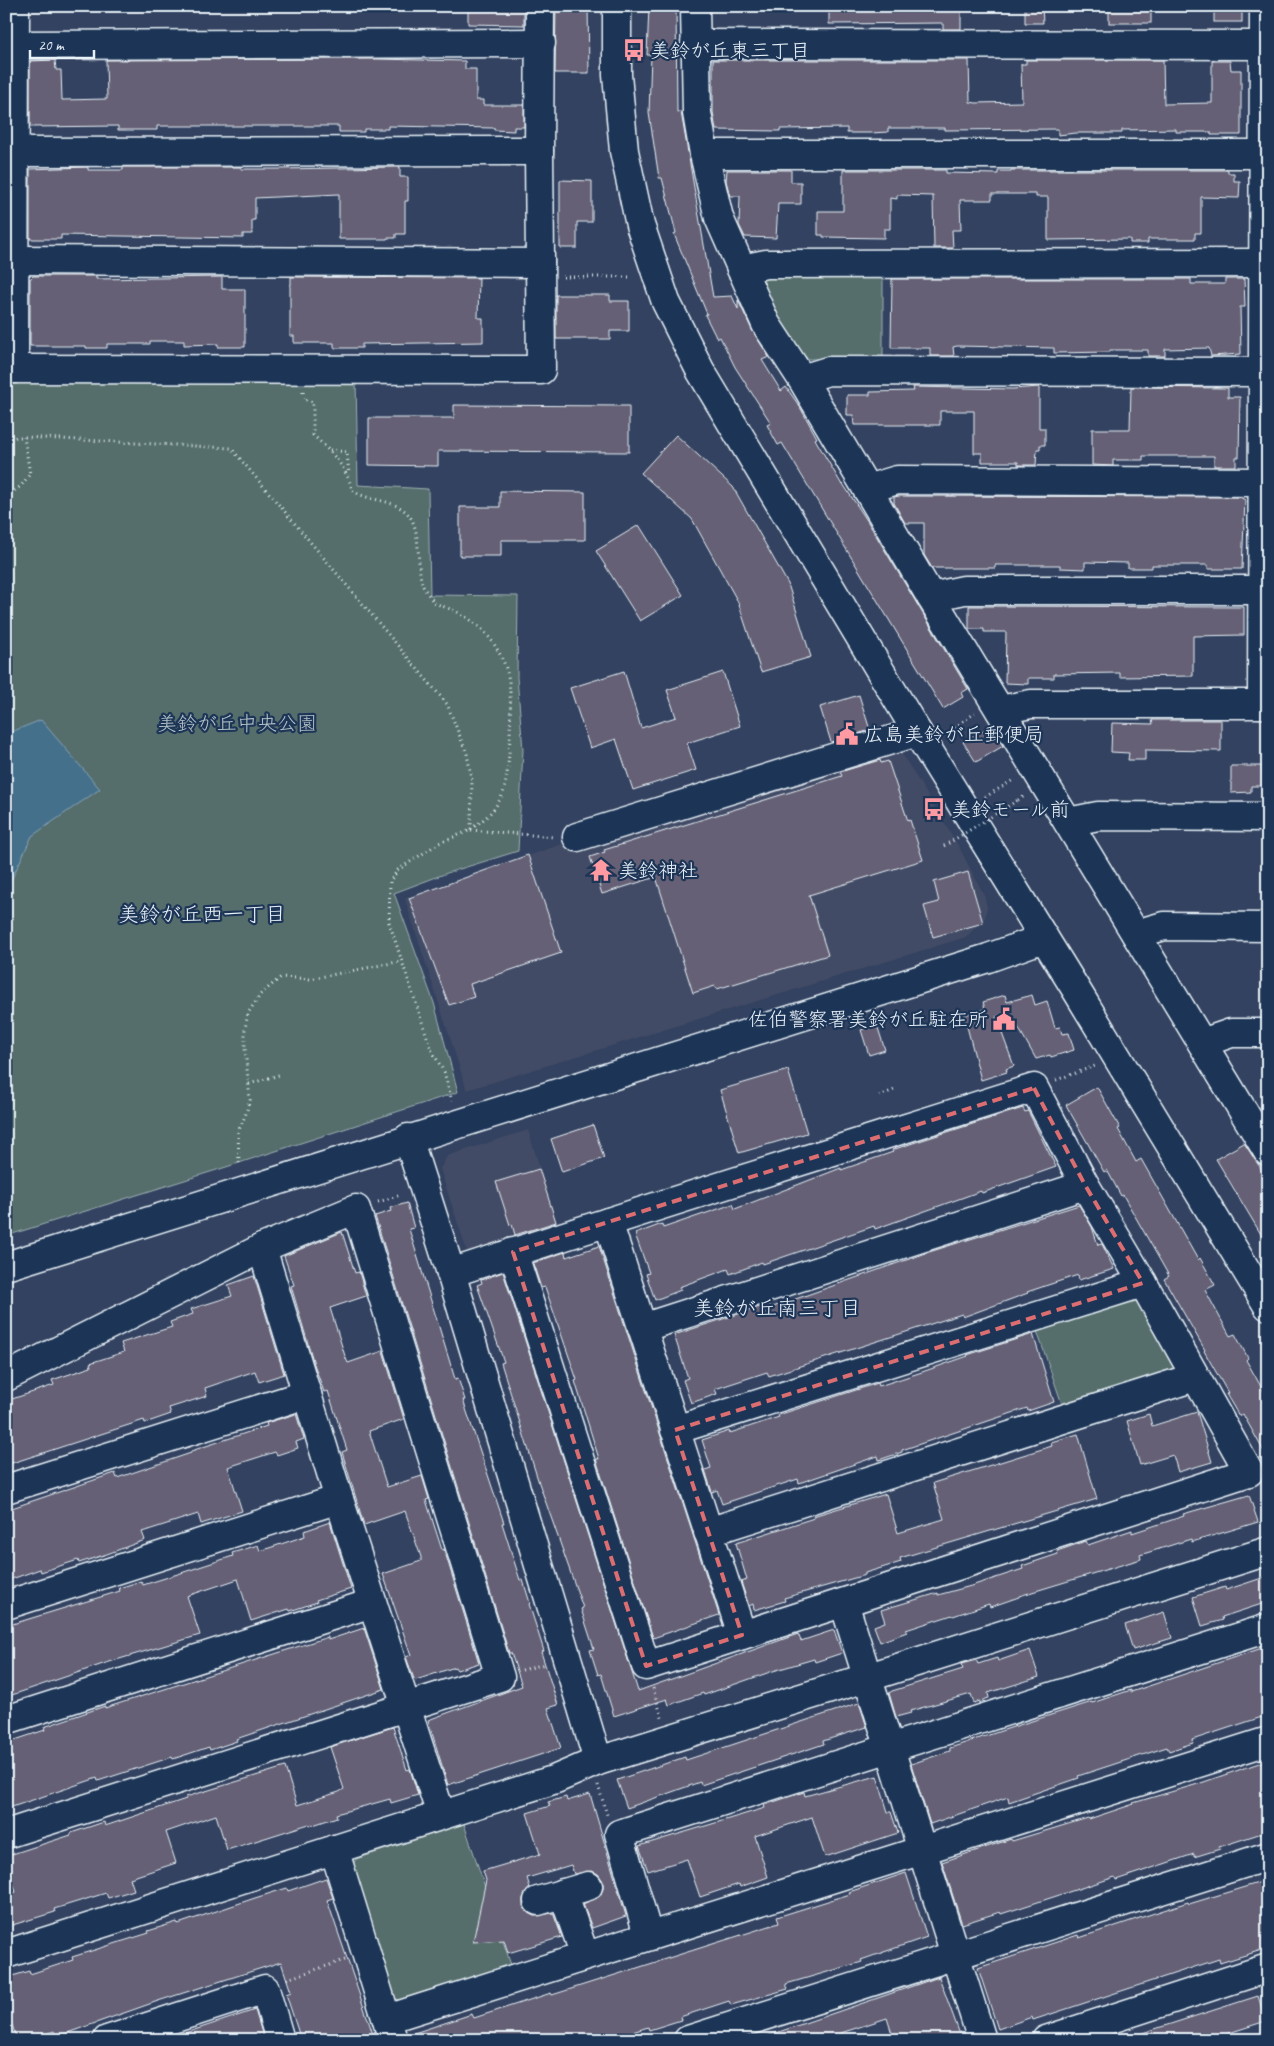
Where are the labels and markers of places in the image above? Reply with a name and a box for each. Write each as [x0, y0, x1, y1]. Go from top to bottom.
bus stop icon: 美鈴が丘東三丁目 [621, 37, 647, 63]
place label: 美鈴が丘東三丁目 [650, 38, 810, 63]
public building icon: 広島美鈴が丘郵便局 [834, 721, 860, 747]
place label: 広島美鈴が丘郵便局 [864, 722, 1044, 747]
bus stop icon: 美鈴モール前 [921, 796, 947, 822]
place label: 美鈴モール前 [951, 797, 1070, 822]
temple icon: 美鈴神社 [588, 857, 614, 883]
place label: 美鈴神社 [618, 858, 698, 883]
public building icon: 佐伯警察署美鈴が丘駐在所 [991, 1006, 1017, 1032]
place label: 佐伯警察署美鈴が丘駐在所 [748, 1007, 988, 1032]

